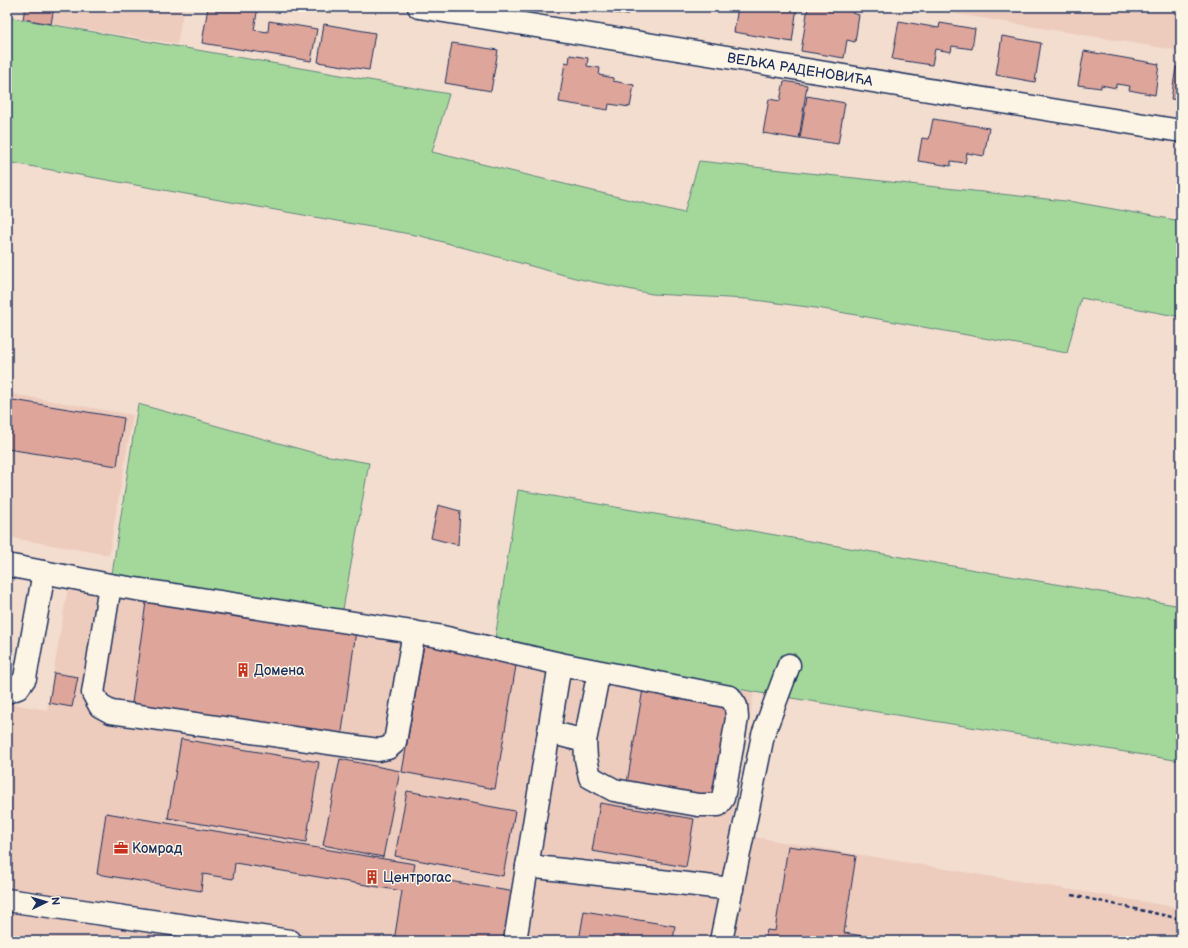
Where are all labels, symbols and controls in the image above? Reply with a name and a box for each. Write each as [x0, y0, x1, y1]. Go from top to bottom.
street label: ВЕЉКА РАДЕНОВИЋА [726, 49, 874, 90]
building icon: Домена [235, 662, 251, 678]
place label: Домена [254, 662, 305, 679]
office icon: Комрад [113, 840, 129, 856]
place label: Комрад [132, 840, 183, 857]
building icon: Центрогас [364, 869, 380, 885]
place label: Центрогас [383, 869, 452, 886]
north arrow [26, 882, 66, 922]
text: N [49, 896, 62, 906]

